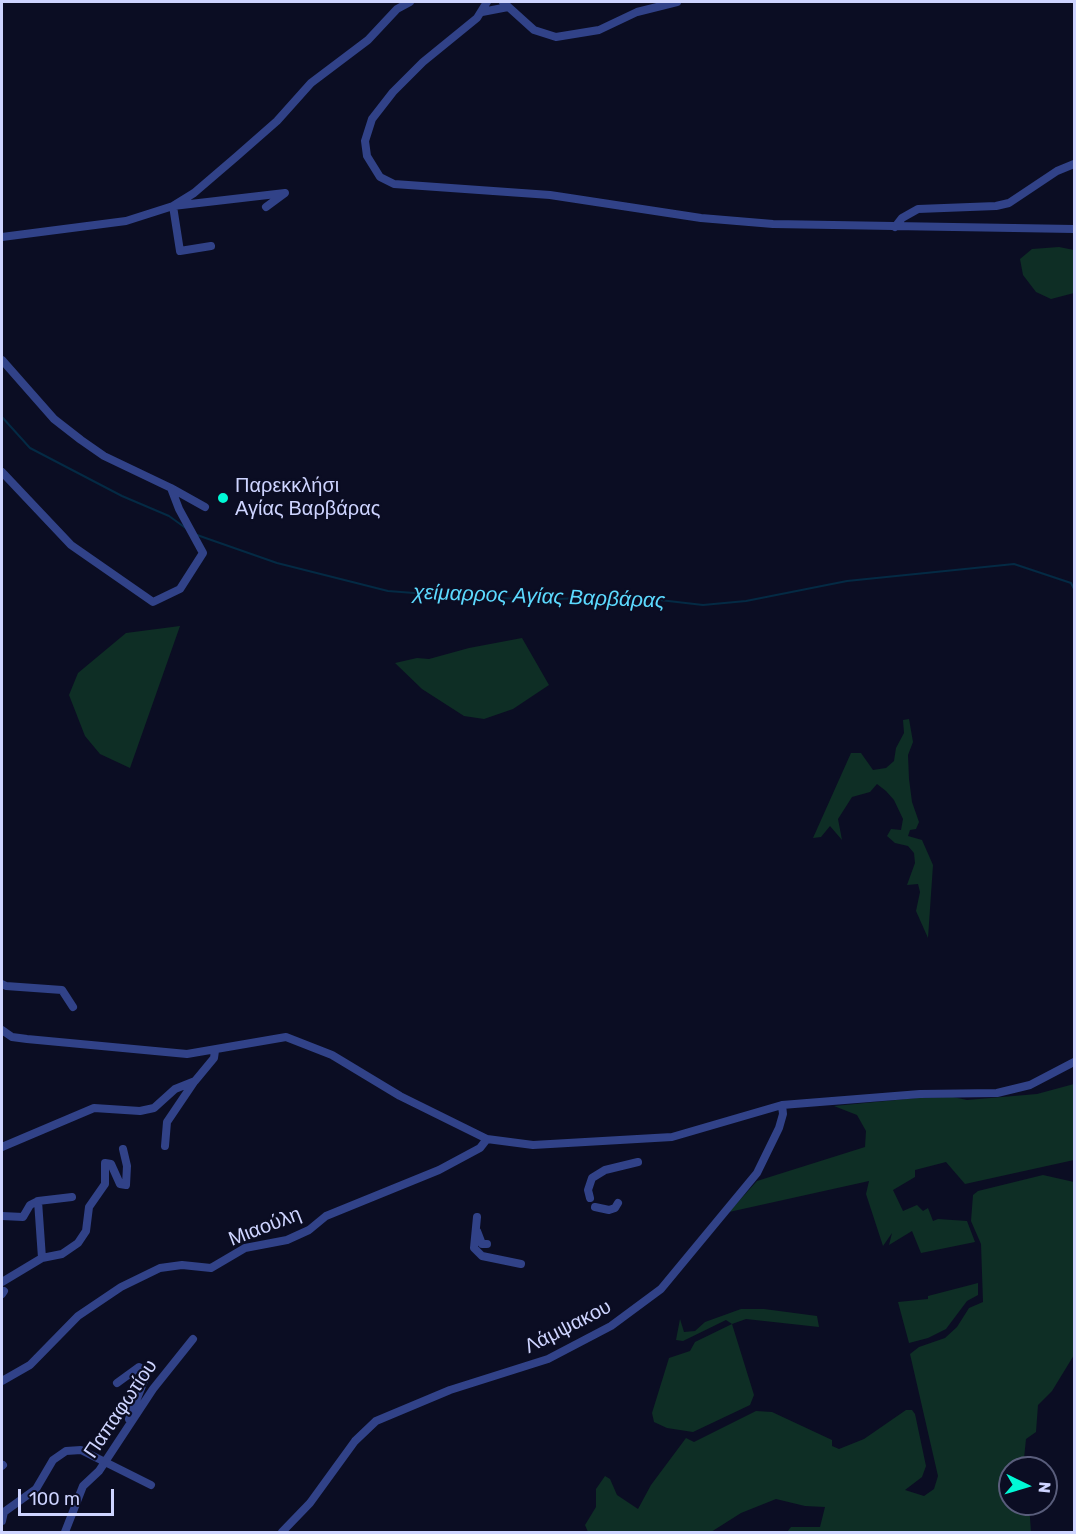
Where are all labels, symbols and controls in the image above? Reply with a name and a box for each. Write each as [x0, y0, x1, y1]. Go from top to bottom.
place label: Παρεκκλήσι Αγίας Βαρβάρας [235, 474, 380, 521]
marker: Παρεκκλήσι Αγίας Βαρβάρας [216, 491, 230, 505]
water label: χείμαρρος Αγίας Βαρβάρας [412, 580, 666, 614]
street label: Μιαούλη [225, 1202, 305, 1252]
street label: Λάμψακου [521, 1295, 615, 1359]
street label: Παπαφωτίου [79, 1355, 163, 1463]
north arrow [998, 1456, 1058, 1516]
scale bar [21, 1477, 117, 1515]
text: N [1034, 1481, 1054, 1494]
text: 100 m [29, 1488, 80, 1510]

